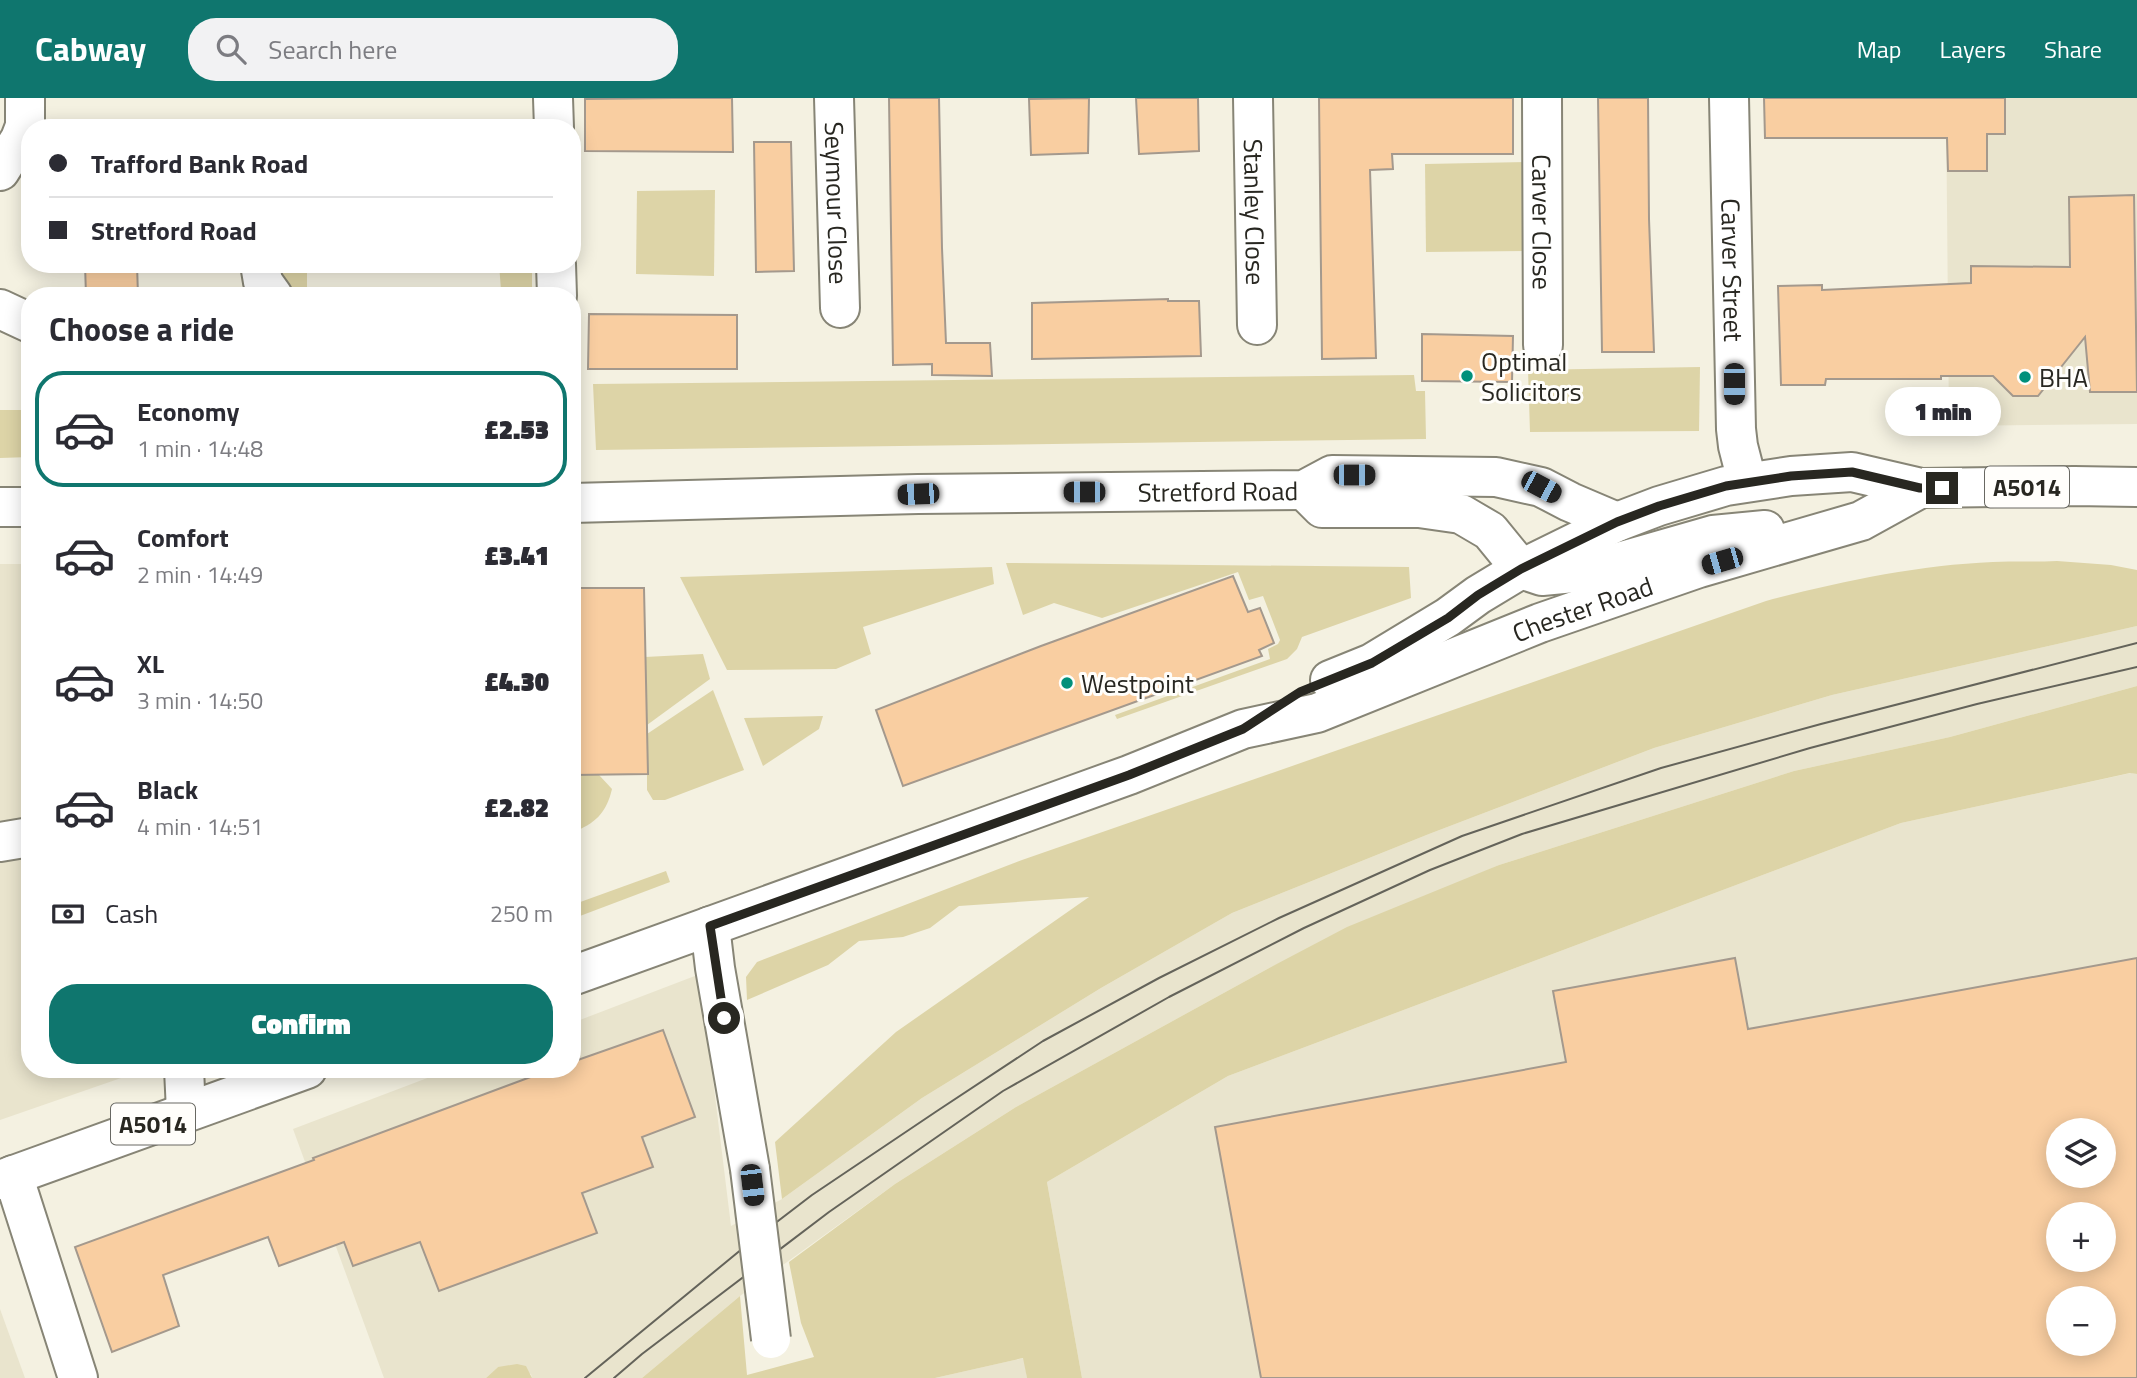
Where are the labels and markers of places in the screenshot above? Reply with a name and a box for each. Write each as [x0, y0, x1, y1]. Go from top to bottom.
place label: Optimal Solicitors [1481, 342, 1582, 411]
place label: BHA [2039, 358, 2088, 397]
marker: Optimal Solicitors [1459, 368, 1475, 384]
marker: BHA [2017, 369, 2033, 385]
place label: Westpoint [1081, 664, 1194, 703]
marker: Westpoint [1059, 675, 1075, 691]

